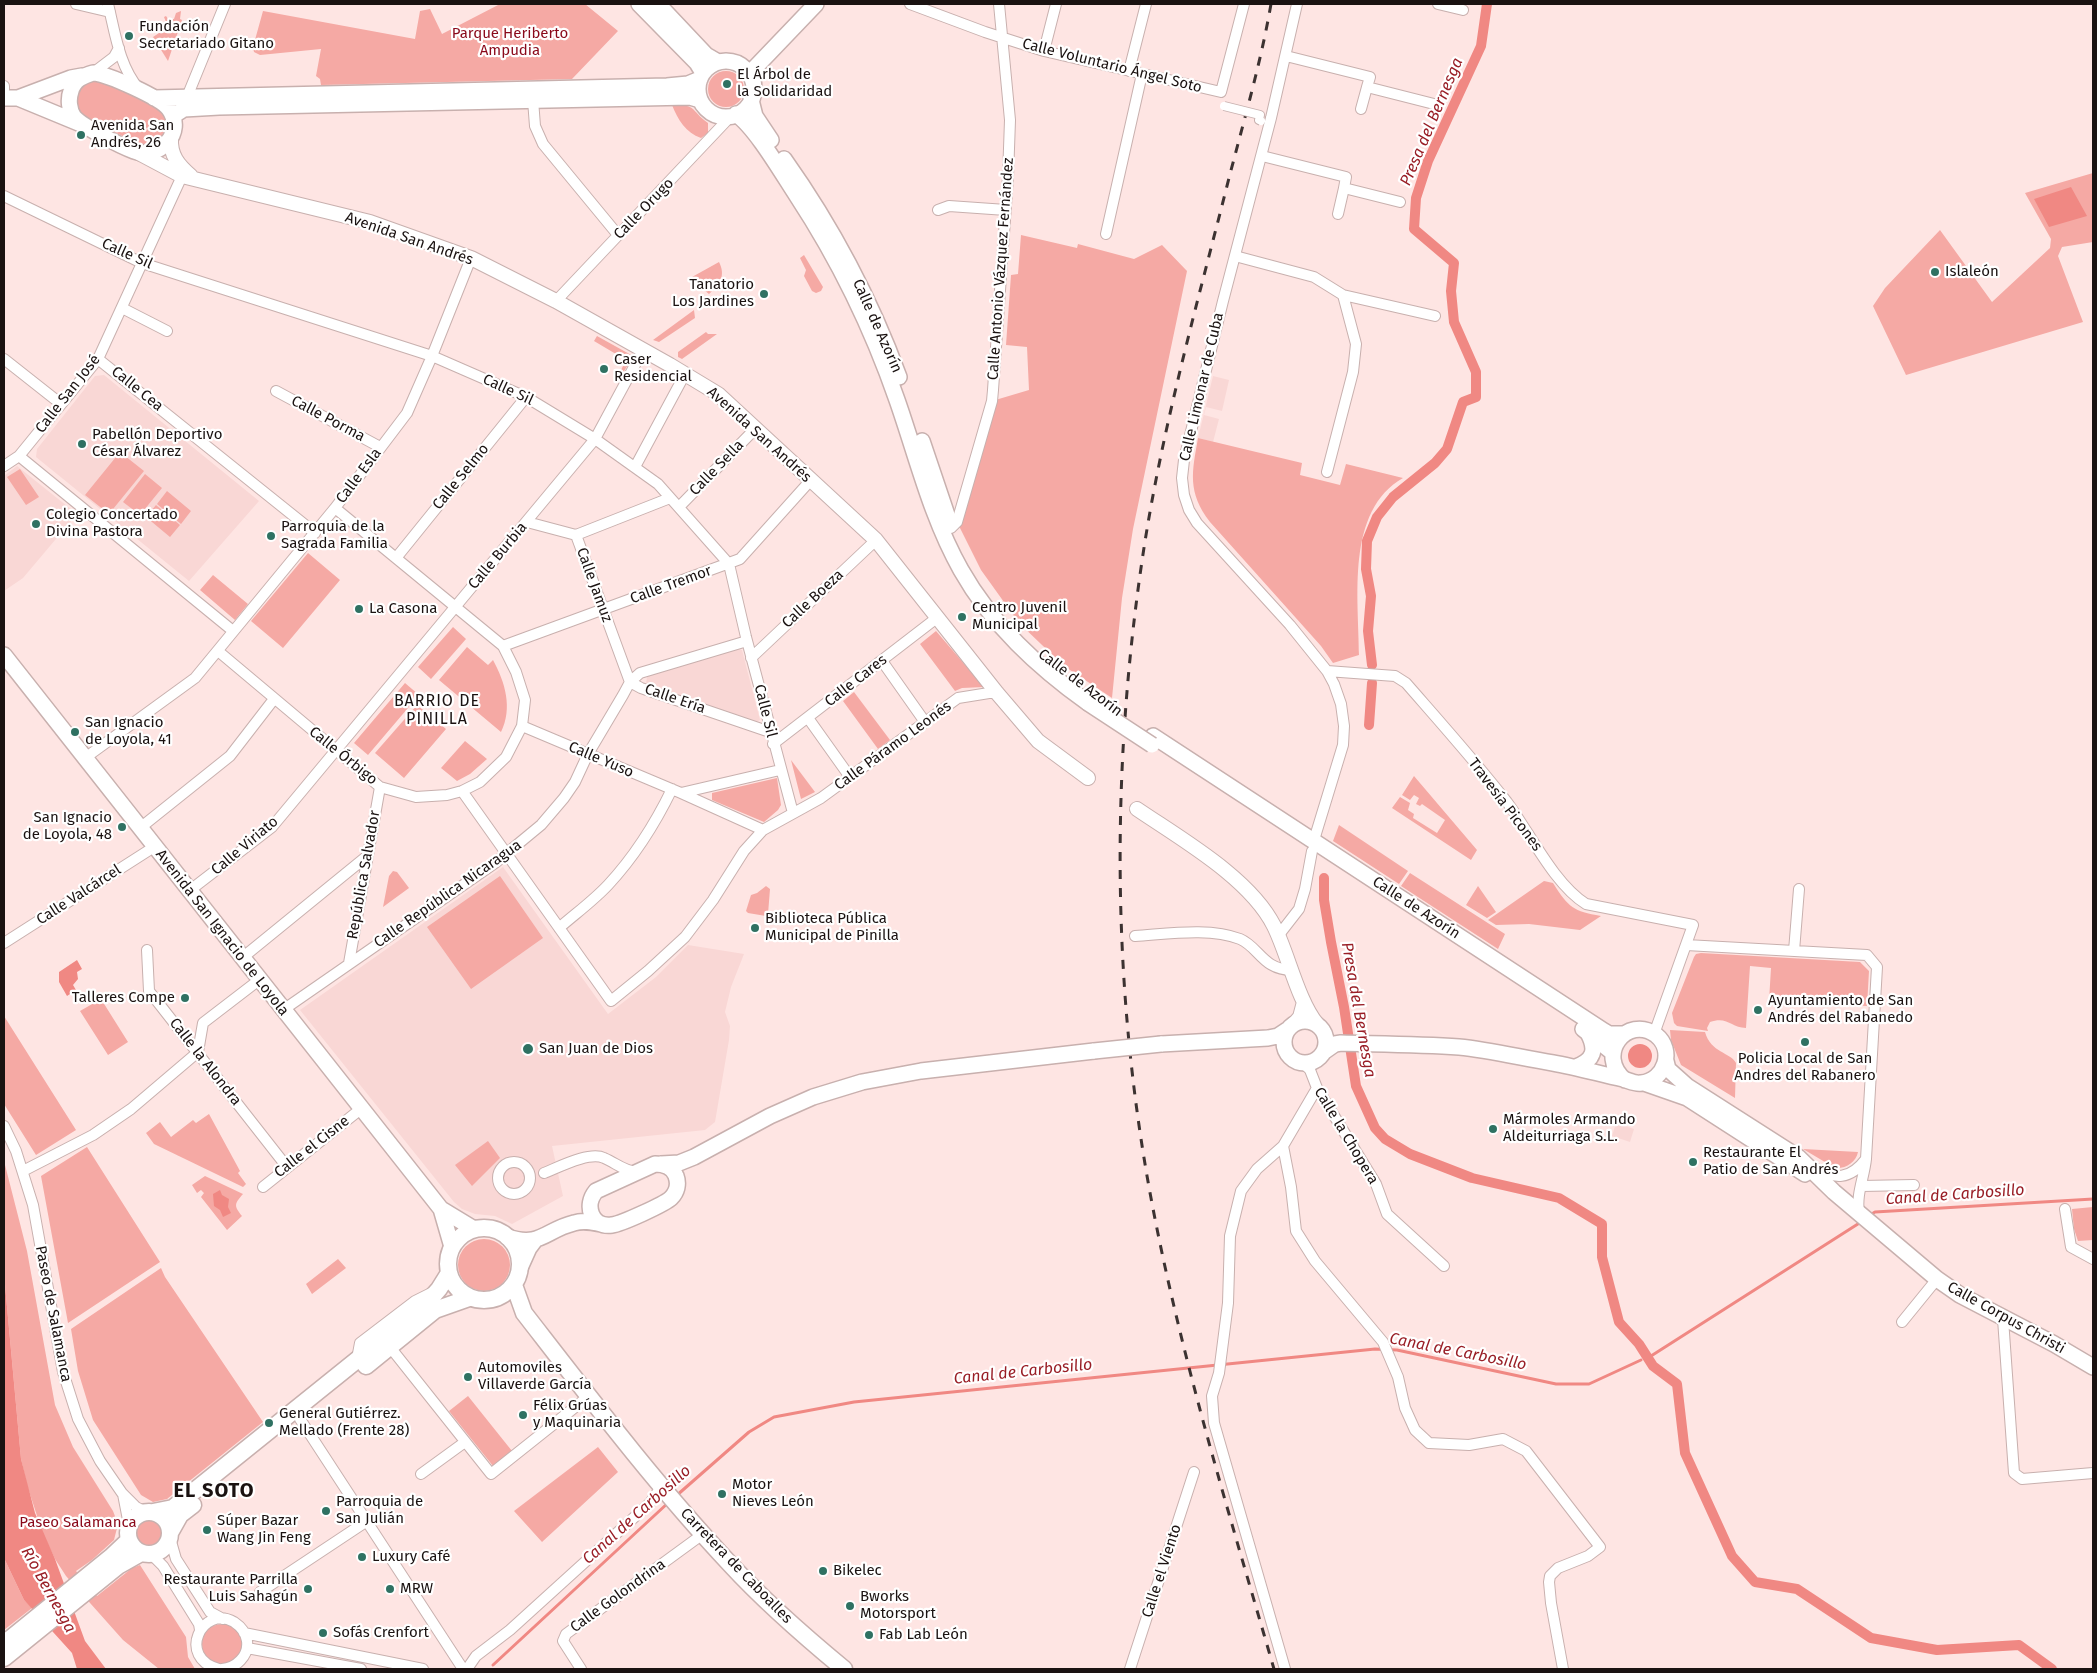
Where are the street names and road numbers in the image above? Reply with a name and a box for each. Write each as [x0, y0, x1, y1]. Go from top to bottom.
street label: Calle Voluntario Ángel Soto [1020, 35, 1204, 97]
street label: Calle Antonio Vázquez Fernández [984, 157, 1018, 381]
street label: Calle Orugo [610, 175, 678, 243]
street label: Avenida San Andrés [343, 209, 475, 269]
street label: Calle Sil [99, 235, 155, 273]
street label: Calle de Azorín [848, 276, 906, 376]
street label: Calle Limonar de Cuba [1176, 311, 1228, 463]
street label: Calle San José [32, 351, 104, 437]
street label: Calle Cea [107, 363, 167, 415]
street label: Calle Sil [480, 370, 536, 410]
street label: Avenida San Andrés [703, 383, 815, 487]
street label: Calle Porma [288, 392, 368, 446]
street label: Calle Sella [686, 436, 748, 500]
street label: Calle Selmo [429, 440, 493, 514]
street label: Calle Esla [332, 445, 386, 507]
street label: Calle Burbia [465, 519, 531, 593]
street label: Calle Jamuz [572, 545, 616, 625]
street label: Calle Tremor [628, 562, 714, 608]
street label: Calle Boeza [778, 566, 848, 632]
street label: Calle de Azorín [1034, 645, 1126, 721]
street label: Calle Cares [821, 651, 891, 711]
street label: Calle Ería [642, 680, 708, 718]
street label: Calle Sil [750, 683, 780, 739]
street label: Calle Páramo Leonés [831, 698, 955, 794]
street label: Calle Órbigo [305, 723, 381, 789]
street label: Calle Yuso [566, 738, 636, 782]
street label: Travesía Picones [1464, 755, 1546, 855]
street label: República Salvador [344, 809, 384, 941]
street label: Calle Viriato [208, 813, 282, 879]
street label: Calle República Nicaragua [371, 836, 525, 952]
street label: Avenida San Ignacio de Loyola [151, 846, 293, 1020]
street label: Calle Valcárcel [33, 861, 125, 929]
street label: Calle de Azorín [1369, 873, 1463, 943]
street label: Calle la Alondra [165, 1015, 245, 1109]
street label: Calle la Chopera [1310, 1084, 1382, 1188]
street label: Calle el Cisne [271, 1112, 353, 1182]
street label: Paseo de Salamanca [31, 1244, 75, 1384]
street label: Calle Corpus Christi [1944, 1278, 2068, 1358]
street label: Carretera de Caboalles [676, 1505, 796, 1627]
street label: Calle el Viento [1138, 1522, 1186, 1620]
street label: Calle Golondrina [567, 1555, 669, 1637]

